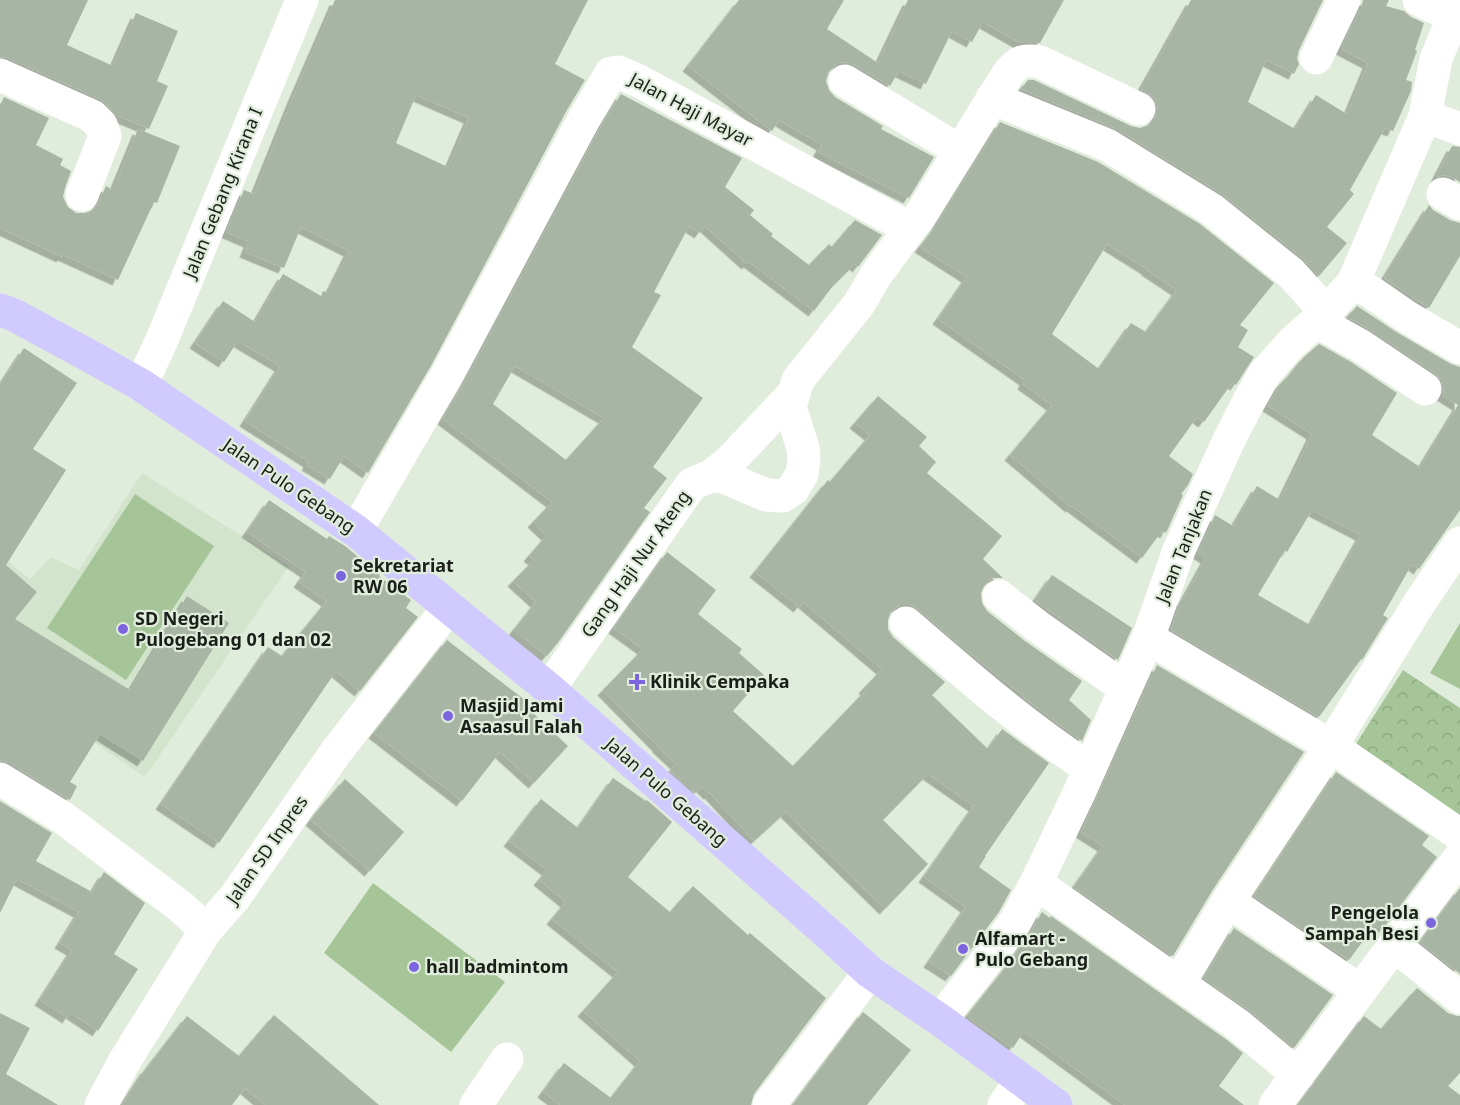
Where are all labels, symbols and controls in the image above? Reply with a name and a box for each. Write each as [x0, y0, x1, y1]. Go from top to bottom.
street label: Jalan Haji Mayar [624, 66, 758, 152]
street label: Jalan Gebang Kirana I [176, 104, 267, 283]
street label: Jalan Pulo Gebang [217, 431, 360, 538]
street label: Gang Haji Nur Ateng [575, 485, 695, 642]
street label: Jalan Tanjakan [1149, 485, 1217, 608]
place label: Sekretariat RW 06 [353, 553, 454, 598]
marker: Sekretariat RW 06 [334, 569, 348, 583]
place label: SD Negeri Pulogebang 01 dan 02 [135, 606, 331, 651]
marker: SD Negeri Pulogebang 01 dan 02 [116, 622, 130, 636]
place label: Klinik Cempaka [650, 669, 790, 693]
marker: Klinik Cempaka [628, 673, 646, 691]
place label: Masjid Jami Asaasul Falah [460, 693, 582, 738]
marker: Masjid Jami Asaasul Falah [441, 709, 455, 723]
street label: Jalan Pulo Gebang [599, 730, 733, 851]
street label: Jalan SD Inpres [219, 790, 313, 910]
place label: Pengelola Sampah Besi [1305, 900, 1419, 945]
marker: Pengelola Sampah Besi [1424, 916, 1438, 930]
place label: Alfamart - Pulo Gebang [975, 926, 1088, 971]
marker: Alfamart - Pulo Gebang [956, 942, 970, 956]
place label: hall badmintom [426, 954, 569, 978]
marker: hall badmintom [407, 960, 421, 974]

